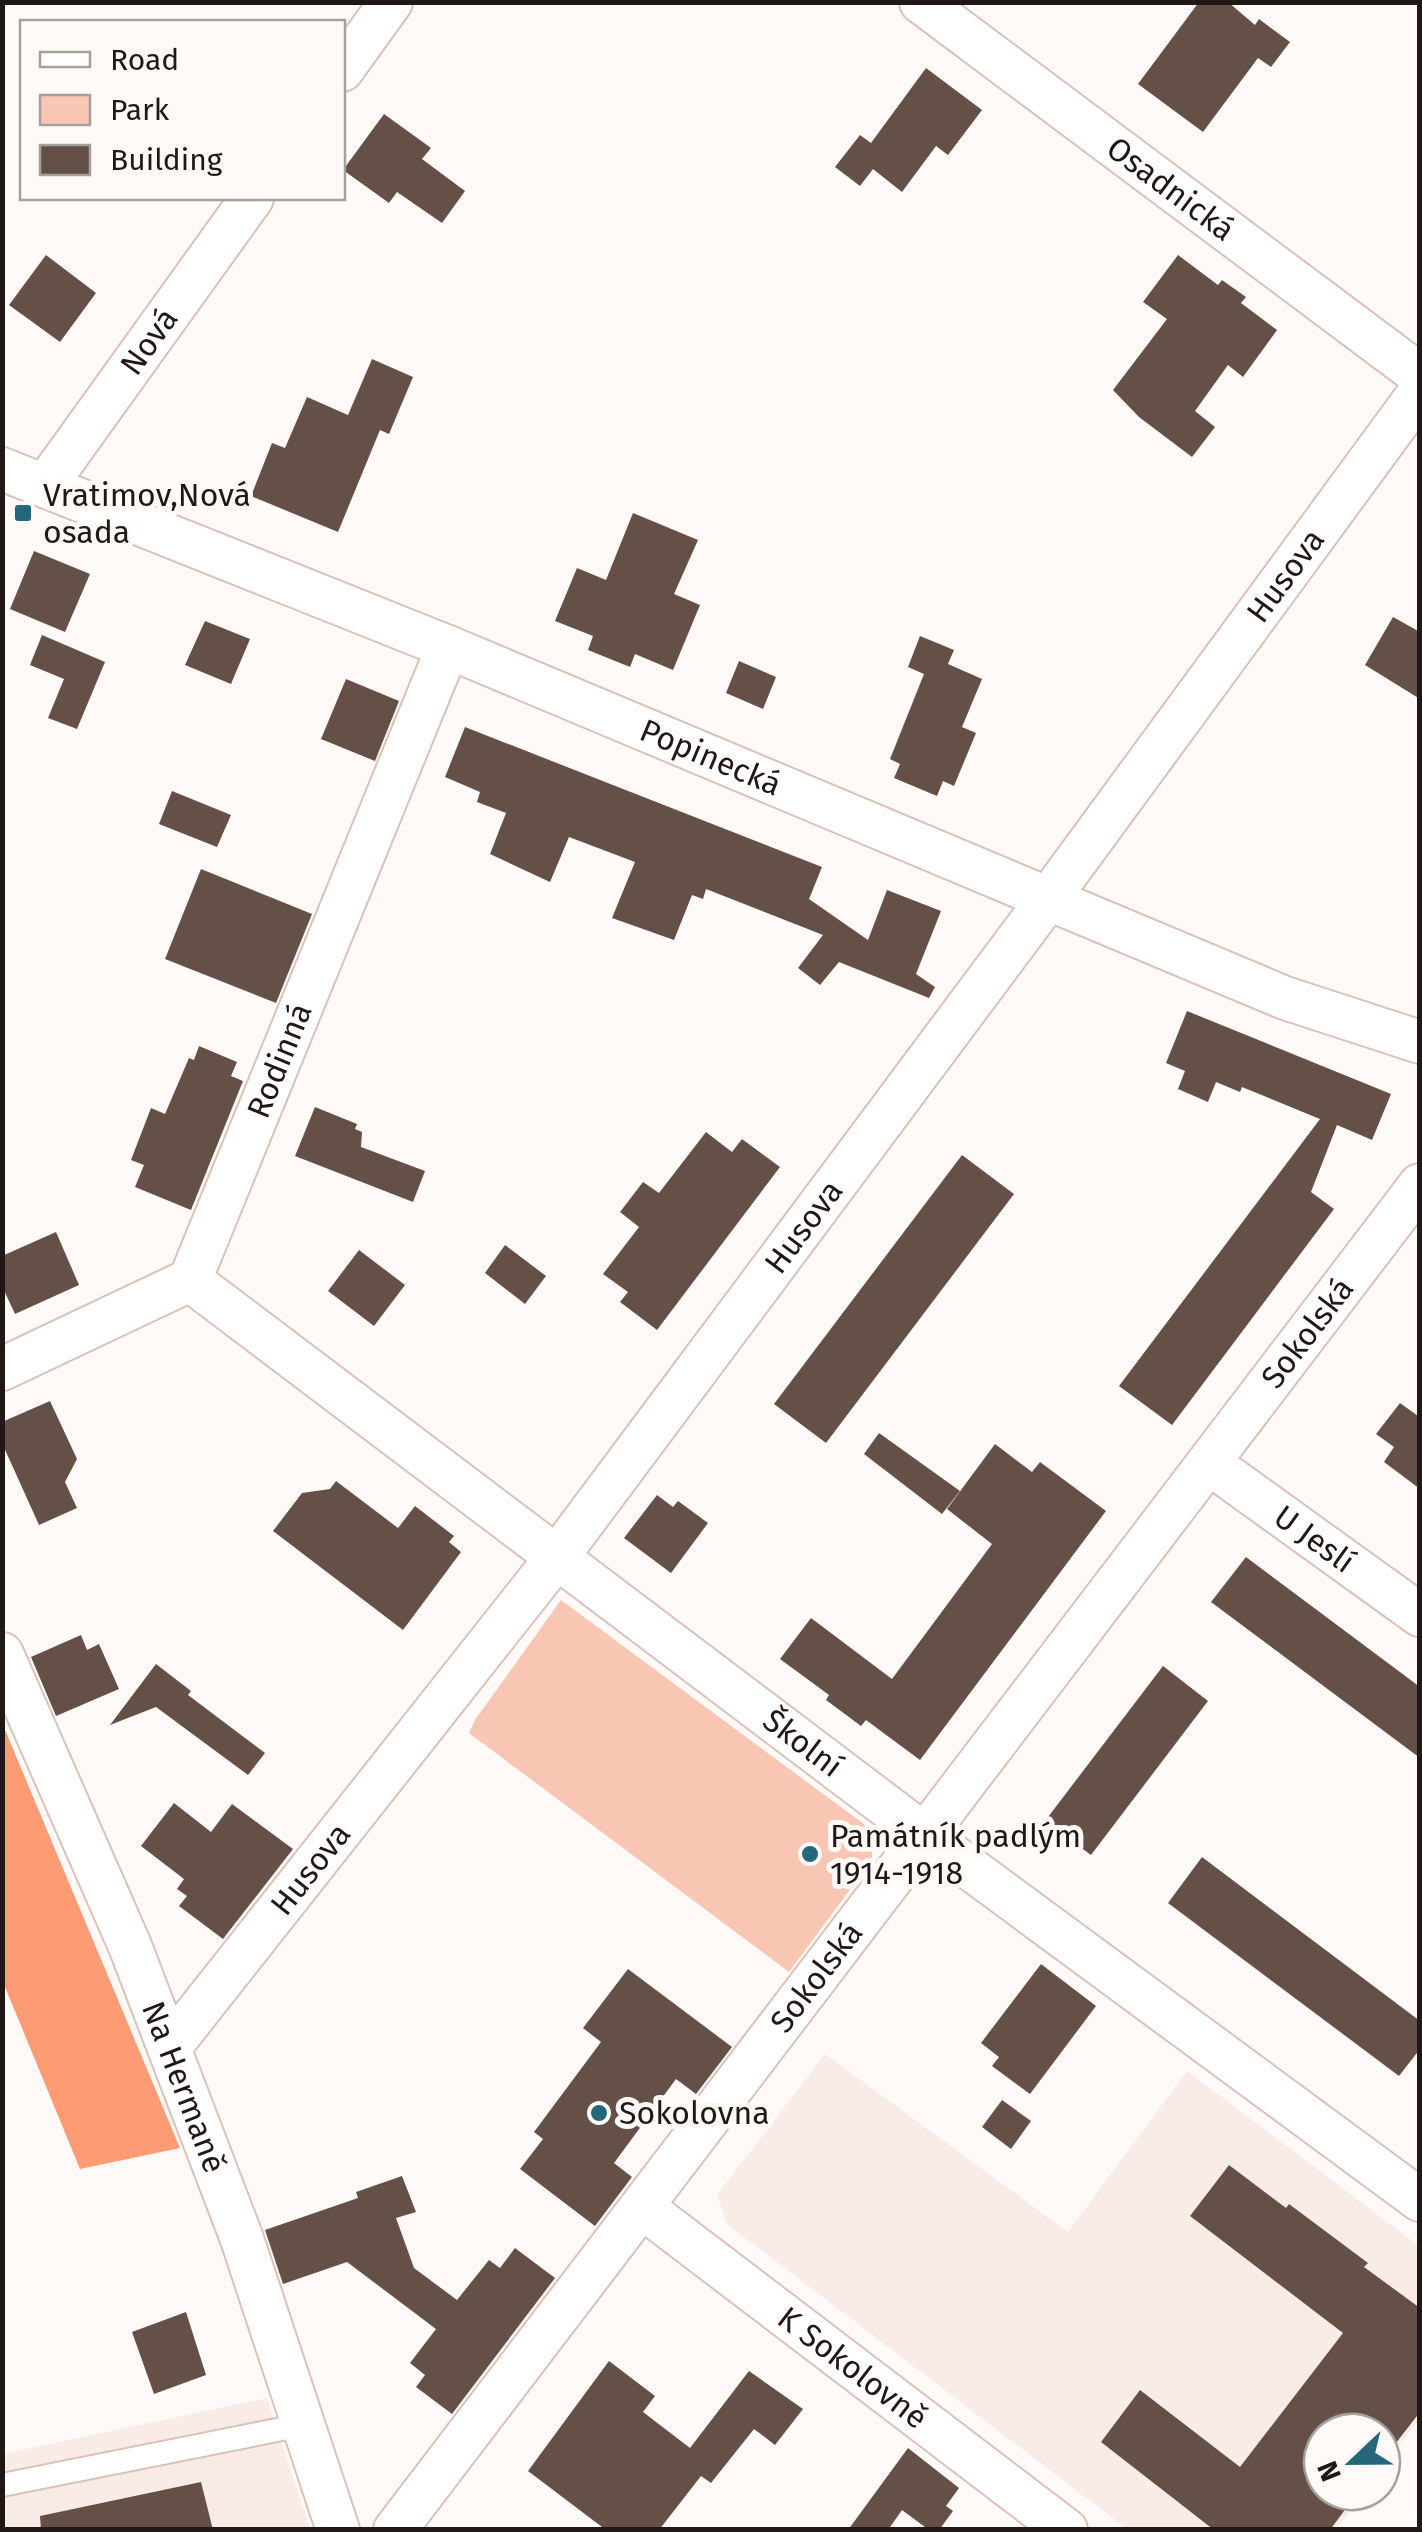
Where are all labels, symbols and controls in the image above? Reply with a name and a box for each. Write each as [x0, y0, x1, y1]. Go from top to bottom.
legend [20, 20, 345, 200]
text: Road [110, 42, 179, 78]
text: Park [110, 92, 170, 128]
street label: Osadnická [1100, 129, 1242, 249]
text: Building [110, 142, 223, 178]
street label: Nová [112, 301, 186, 382]
place label: Vratimov,Nová osada [43, 476, 251, 551]
marker: Vratimov,Nová osada [12, 502, 34, 524]
street label: Husova [1238, 521, 1332, 630]
street label: Popinecká [634, 711, 787, 804]
street label: Rodinná [239, 997, 320, 1124]
street label: Husova [756, 1173, 851, 1281]
street label: Sokolská [1253, 1270, 1361, 1396]
street label: U Jeslí [1267, 1497, 1362, 1581]
street label: Školní [756, 1701, 850, 1785]
street label: Husova [262, 1816, 358, 1923]
place label: Památník padlým 1914-1918 [830, 1817, 1081, 1892]
marker: Památník padlým 1914-1918 [799, 1843, 821, 1865]
street label: Sokolská [762, 1915, 870, 2040]
street label: Na Hermaně [134, 1996, 234, 2178]
place label: Sokolovna [619, 2094, 770, 2132]
marker: Sokolovna [588, 2102, 610, 2124]
street label: K Sokolovně [770, 2299, 935, 2437]
north arrow [1302, 2412, 1402, 2512]
text: N [1311, 2456, 1348, 2486]

